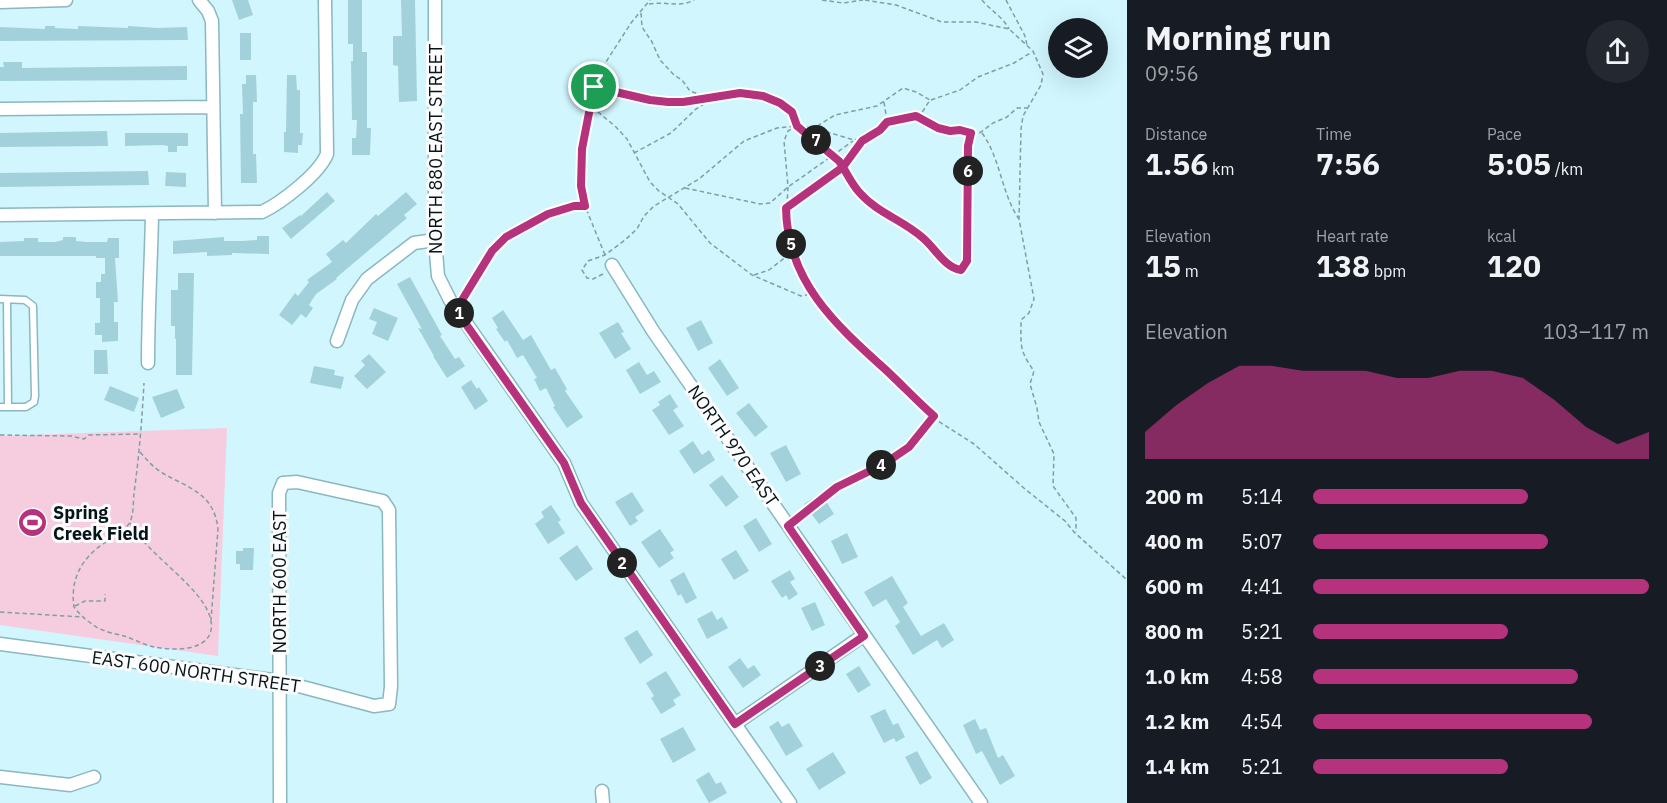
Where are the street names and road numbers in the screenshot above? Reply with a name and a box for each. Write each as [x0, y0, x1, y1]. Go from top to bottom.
street label: NORTH 880 EAST STREET [424, 44, 447, 254]
street label: NORTH 970 EAST [683, 381, 784, 511]
street label: NORTH 600 EAST [268, 510, 291, 654]
street label: EAST 600 NORTH STREET [90, 645, 302, 698]

